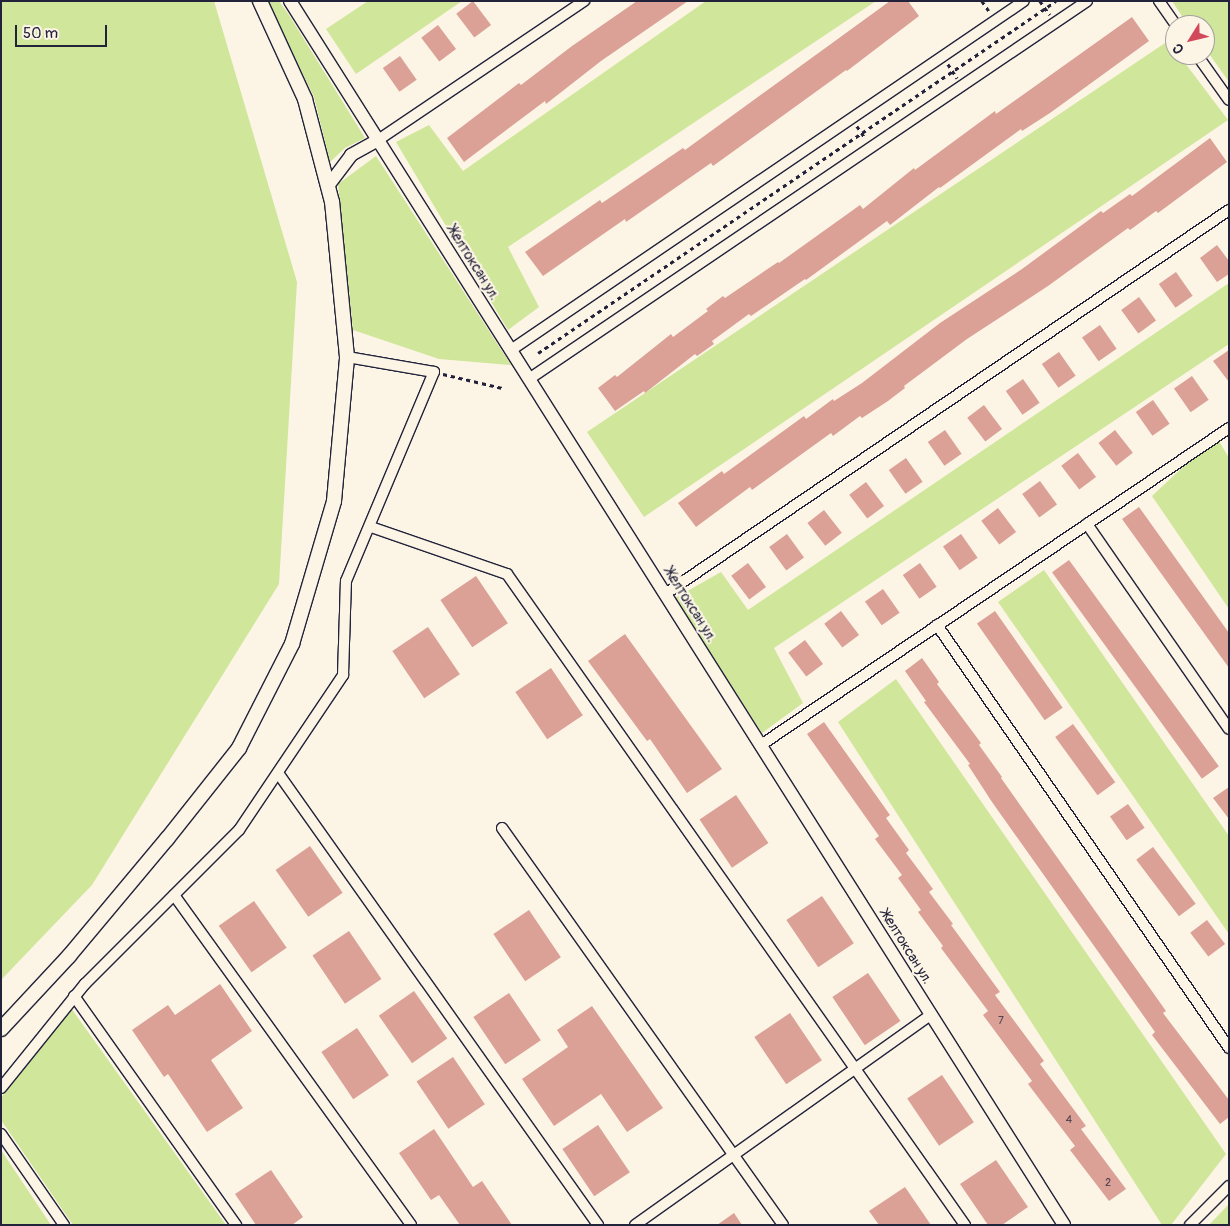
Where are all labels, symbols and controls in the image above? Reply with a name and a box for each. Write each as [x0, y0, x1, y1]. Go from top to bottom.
scale bar [18, 15, 110, 47]
north arrow [1165, 15, 1215, 65]
text: 50 m [23, 24, 58, 43]
text: С [1169, 40, 1188, 57]
street label: Желтоксан ул. [443, 223, 503, 303]
street label: Желтоксан ул. [660, 565, 720, 645]
street label: Желтоксан ул. [876, 907, 936, 987]
house number: 7 [998, 1014, 1004, 1028]
house number: 4 [1066, 1113, 1072, 1127]
house number: 2 [1105, 1176, 1111, 1190]

